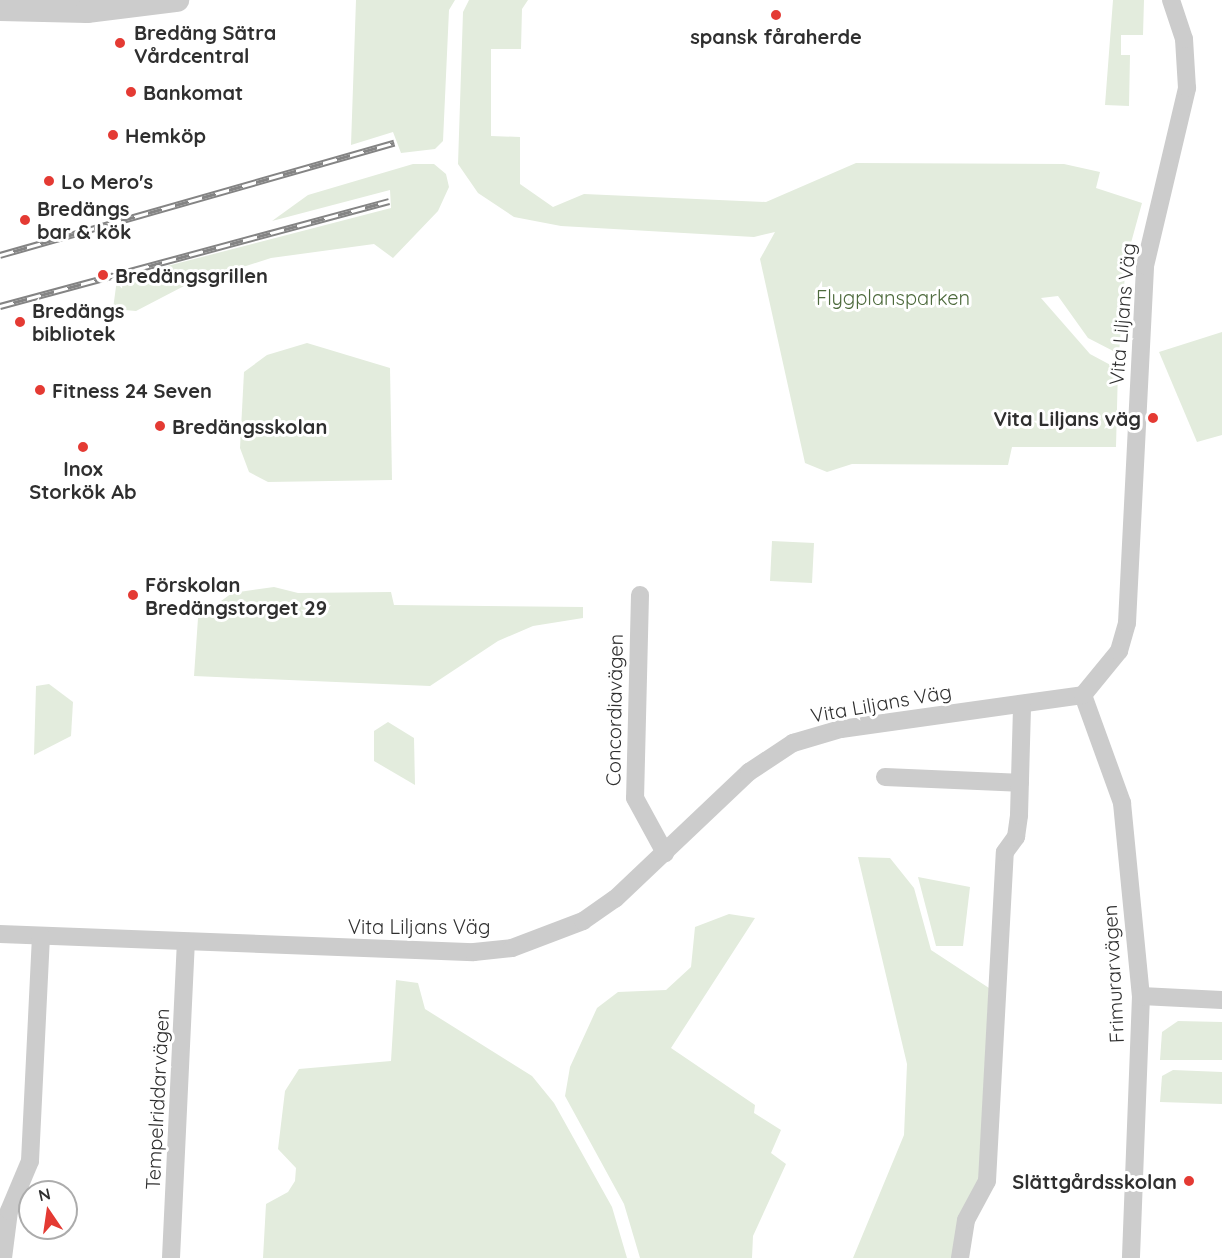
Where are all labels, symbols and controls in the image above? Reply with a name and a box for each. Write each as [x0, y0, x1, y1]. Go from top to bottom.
marker: spansk fåraherde [769, 8, 783, 22]
place label: Bredäng Sätra Vårdcentral [134, 20, 276, 67]
place label: spansk fåraherde [690, 24, 862, 48]
marker: Bredäng Sätra Vårdcentral [111, 34, 129, 52]
place label: Bankomat [143, 80, 243, 104]
marker: Bankomat [124, 85, 138, 99]
place label: Hemköp [125, 123, 206, 147]
marker: Hemköp [106, 128, 120, 142]
place label: Lo Mero's [61, 169, 153, 193]
marker: Lo Mero's [42, 174, 56, 188]
place label: Bredängs bar & kök [37, 196, 131, 243]
marker: Bredängs bar & kök [18, 213, 32, 227]
street label: Vita Liljans Väg [1104, 242, 1140, 386]
place label: Bredängsgrillen [115, 263, 268, 287]
marker: Bredängsgrillen [96, 268, 110, 282]
park label: Flygplansparken [816, 285, 970, 309]
place label: Bredängs bibliotek [32, 298, 124, 345]
marker: Bredängs bibliotek [13, 315, 27, 329]
place label: Fitness 24 Seven [52, 378, 212, 402]
marker: Fitness 24 Seven [33, 383, 47, 397]
place label: Vita Liljans väg [994, 406, 1141, 430]
marker: Vita Liljans väg [1146, 411, 1160, 425]
place label: Bredängsskolan [172, 414, 327, 438]
marker: Bredängsskolan [153, 419, 167, 433]
marker: Inox Storkök Ab [76, 440, 90, 454]
place label: Inox Storkök Ab [29, 456, 137, 503]
place label: Förskolan Bredängstorget 29 [145, 572, 327, 619]
marker: Förskolan Bredängstorget 29 [126, 588, 140, 602]
street label: Concordiavägen [601, 634, 627, 786]
street label: Vita Liljans Väg [809, 679, 953, 727]
street label: Frimurarvägen [1097, 904, 1129, 1044]
street label: Vita Liljans Väg [348, 914, 490, 938]
street label: Tempelriddarvägen [140, 1008, 174, 1190]
place label: Slättgårdsskolan [1012, 1169, 1177, 1193]
marker: Slättgårdsskolan [1182, 1174, 1196, 1188]
north arrow [18, 1180, 78, 1240]
text: N [36, 1183, 52, 1205]

